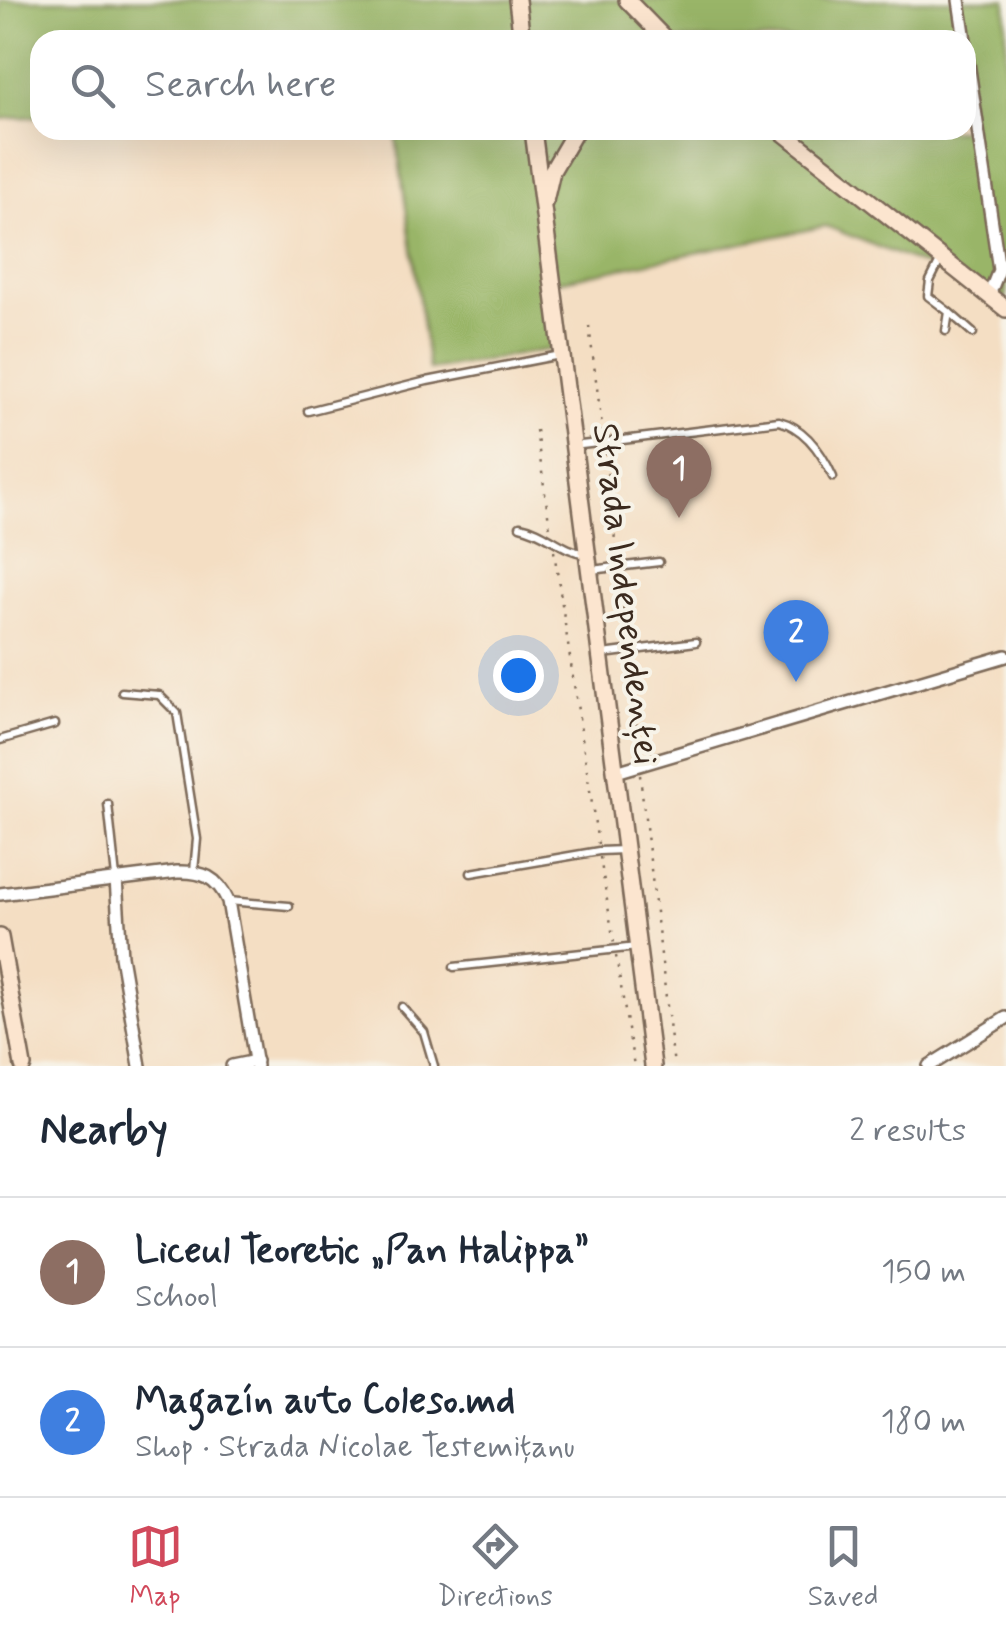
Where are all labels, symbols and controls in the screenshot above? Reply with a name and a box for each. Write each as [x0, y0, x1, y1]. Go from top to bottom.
search box [30, 30, 976, 140]
icon: search [65, 58, 120, 113]
text: Search here [145, 61, 336, 110]
street label: Strada Independenței [580, 420, 670, 768]
pin: 1 [646, 436, 712, 518]
pin: 2 [764, 600, 828, 682]
your location [493, 650, 544, 701]
text: Nearby [40, 1104, 168, 1159]
text: 2 results [849, 1110, 966, 1152]
text: Liceul Teoretic „Pan Halippa” [135, 1227, 589, 1276]
text: 1 [65, 1251, 80, 1293]
text: 150 m [881, 1251, 966, 1293]
text: School [135, 1276, 218, 1318]
text: Magazín auto Coleso.md [135, 1377, 515, 1426]
text: 2 [65, 1401, 80, 1443]
text: 180 m [881, 1401, 966, 1443]
text: Shop · Strada Nicolae Testemițanu [135, 1426, 575, 1468]
tab: Map [128, 1519, 183, 1616]
tab: Directions [438, 1519, 553, 1616]
tab: Saved [808, 1519, 878, 1616]

